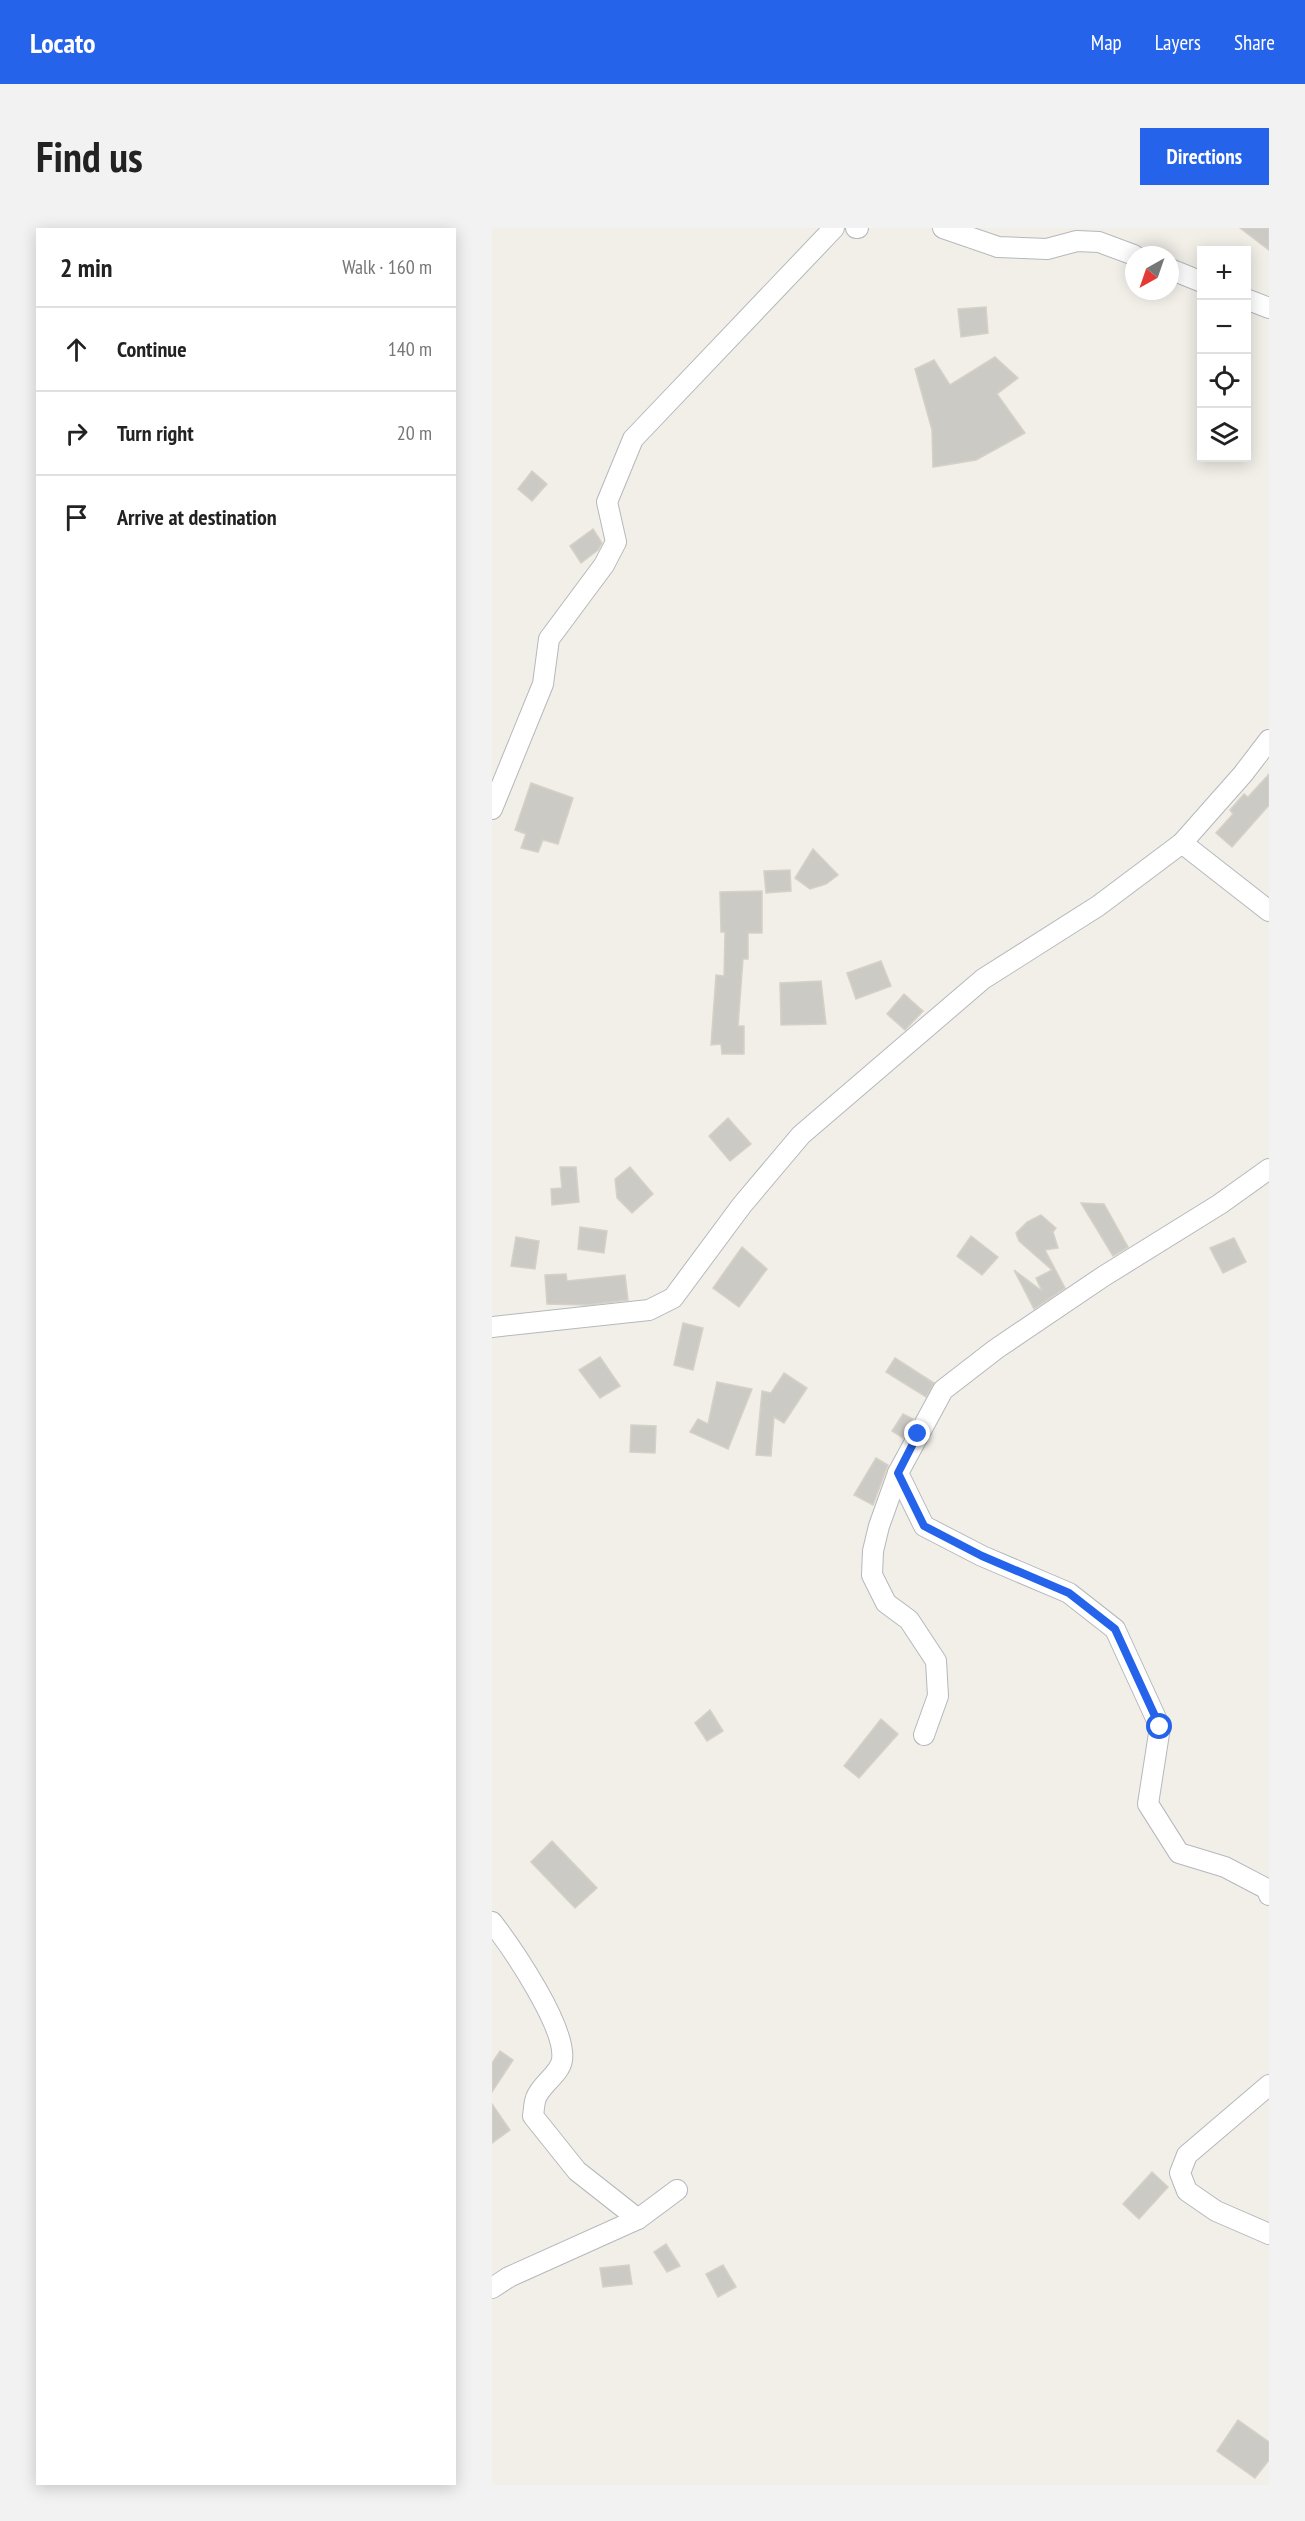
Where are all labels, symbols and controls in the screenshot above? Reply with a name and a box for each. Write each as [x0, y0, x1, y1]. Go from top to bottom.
text: Locato [30, 24, 96, 61]
text: Map [1091, 29, 1122, 56]
text: Layers [1155, 29, 1201, 56]
text: Share [1234, 29, 1275, 56]
button: Directions [1140, 128, 1269, 185]
text: Find us [36, 129, 143, 184]
north arrow [1125, 246, 1179, 300]
map controls [1197, 246, 1251, 462]
button: + [1197, 246, 1251, 300]
text: 2 min [60, 251, 113, 284]
text: Walk · 160 m [342, 254, 432, 280]
button: − [1197, 300, 1251, 354]
icon: ahead [60, 333, 93, 366]
text: Continue [117, 335, 187, 363]
text: 140 m [388, 336, 432, 362]
button: locate [1197, 354, 1251, 408]
button: layers [1197, 408, 1251, 462]
icon: right [60, 417, 93, 450]
text: Turn right [117, 419, 194, 447]
text: 20 m [397, 420, 432, 446]
icon: arrive [60, 501, 93, 534]
text: Arrive at destination [117, 503, 277, 531]
route end [904, 1420, 930, 1446]
route start [1146, 1713, 1172, 1739]

